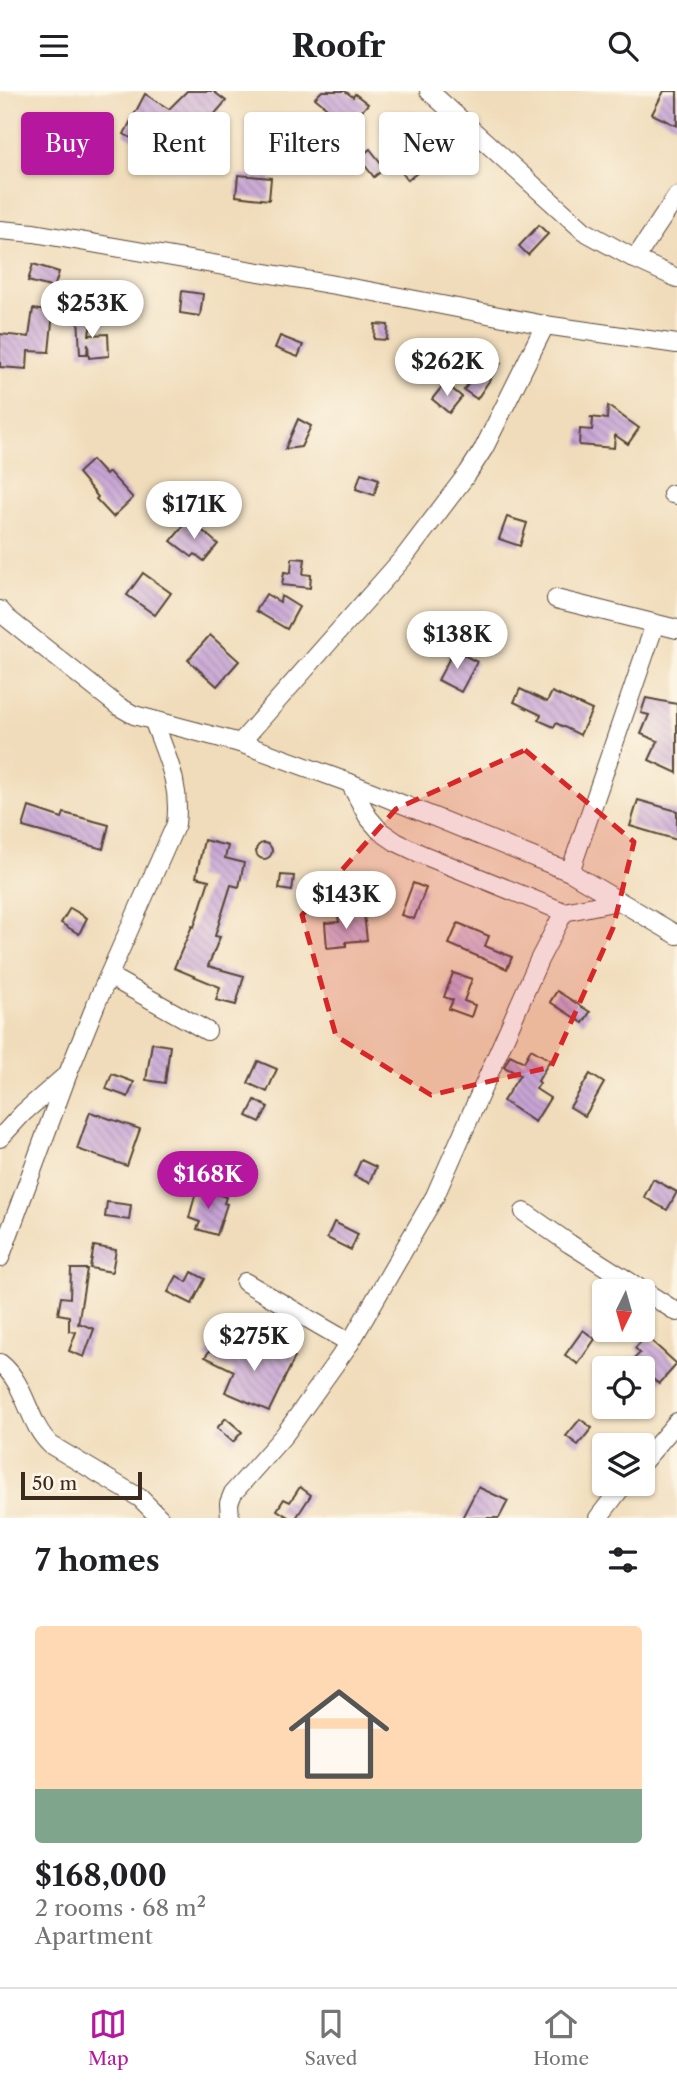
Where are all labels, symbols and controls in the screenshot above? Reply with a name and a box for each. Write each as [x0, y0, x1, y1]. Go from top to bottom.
text: Roofr [292, 26, 385, 65]
icon: menu [35, 27, 73, 65]
icon: search [604, 27, 642, 65]
chip: Buy [21, 112, 114, 175]
chip: Rent [128, 112, 230, 175]
chip: Filters [244, 112, 365, 175]
chip: New [379, 112, 479, 175]
pin: $253K [43, 281, 141, 340]
text: $253K [57, 289, 127, 317]
pin: $262K [398, 338, 496, 398]
text: $262K [411, 347, 483, 375]
pin: $171K [145, 482, 243, 541]
text: $171K [162, 490, 226, 518]
pin: $138K [408, 611, 506, 671]
text: $138K [423, 620, 491, 648]
pin: $143K [297, 871, 395, 931]
text: $143K [312, 880, 380, 908]
pin: $168K [159, 1151, 257, 1211]
text: $168K [173, 1160, 243, 1188]
north arrow [592, 1279, 654, 1342]
map controls [592, 1279, 655, 1496]
pin: $275K [205, 1313, 303, 1373]
text: $275K [219, 1322, 289, 1350]
button: locate [592, 1356, 655, 1419]
button: layers [592, 1433, 655, 1496]
scale bar [21, 1469, 142, 1501]
text: 50 m [32, 1472, 77, 1495]
icon: filters [604, 1541, 642, 1579]
text: 7 homes [35, 1542, 160, 1579]
icon: home [276, 1671, 402, 1797]
text: $168,000 [35, 1857, 167, 1894]
text: 2 rooms · 68 m² [35, 1894, 206, 1922]
text: Apartment [35, 1922, 153, 1950]
tab: Map [88, 2005, 129, 2070]
tab: Saved [305, 2005, 357, 2070]
tab: Home [533, 2005, 589, 2070]

